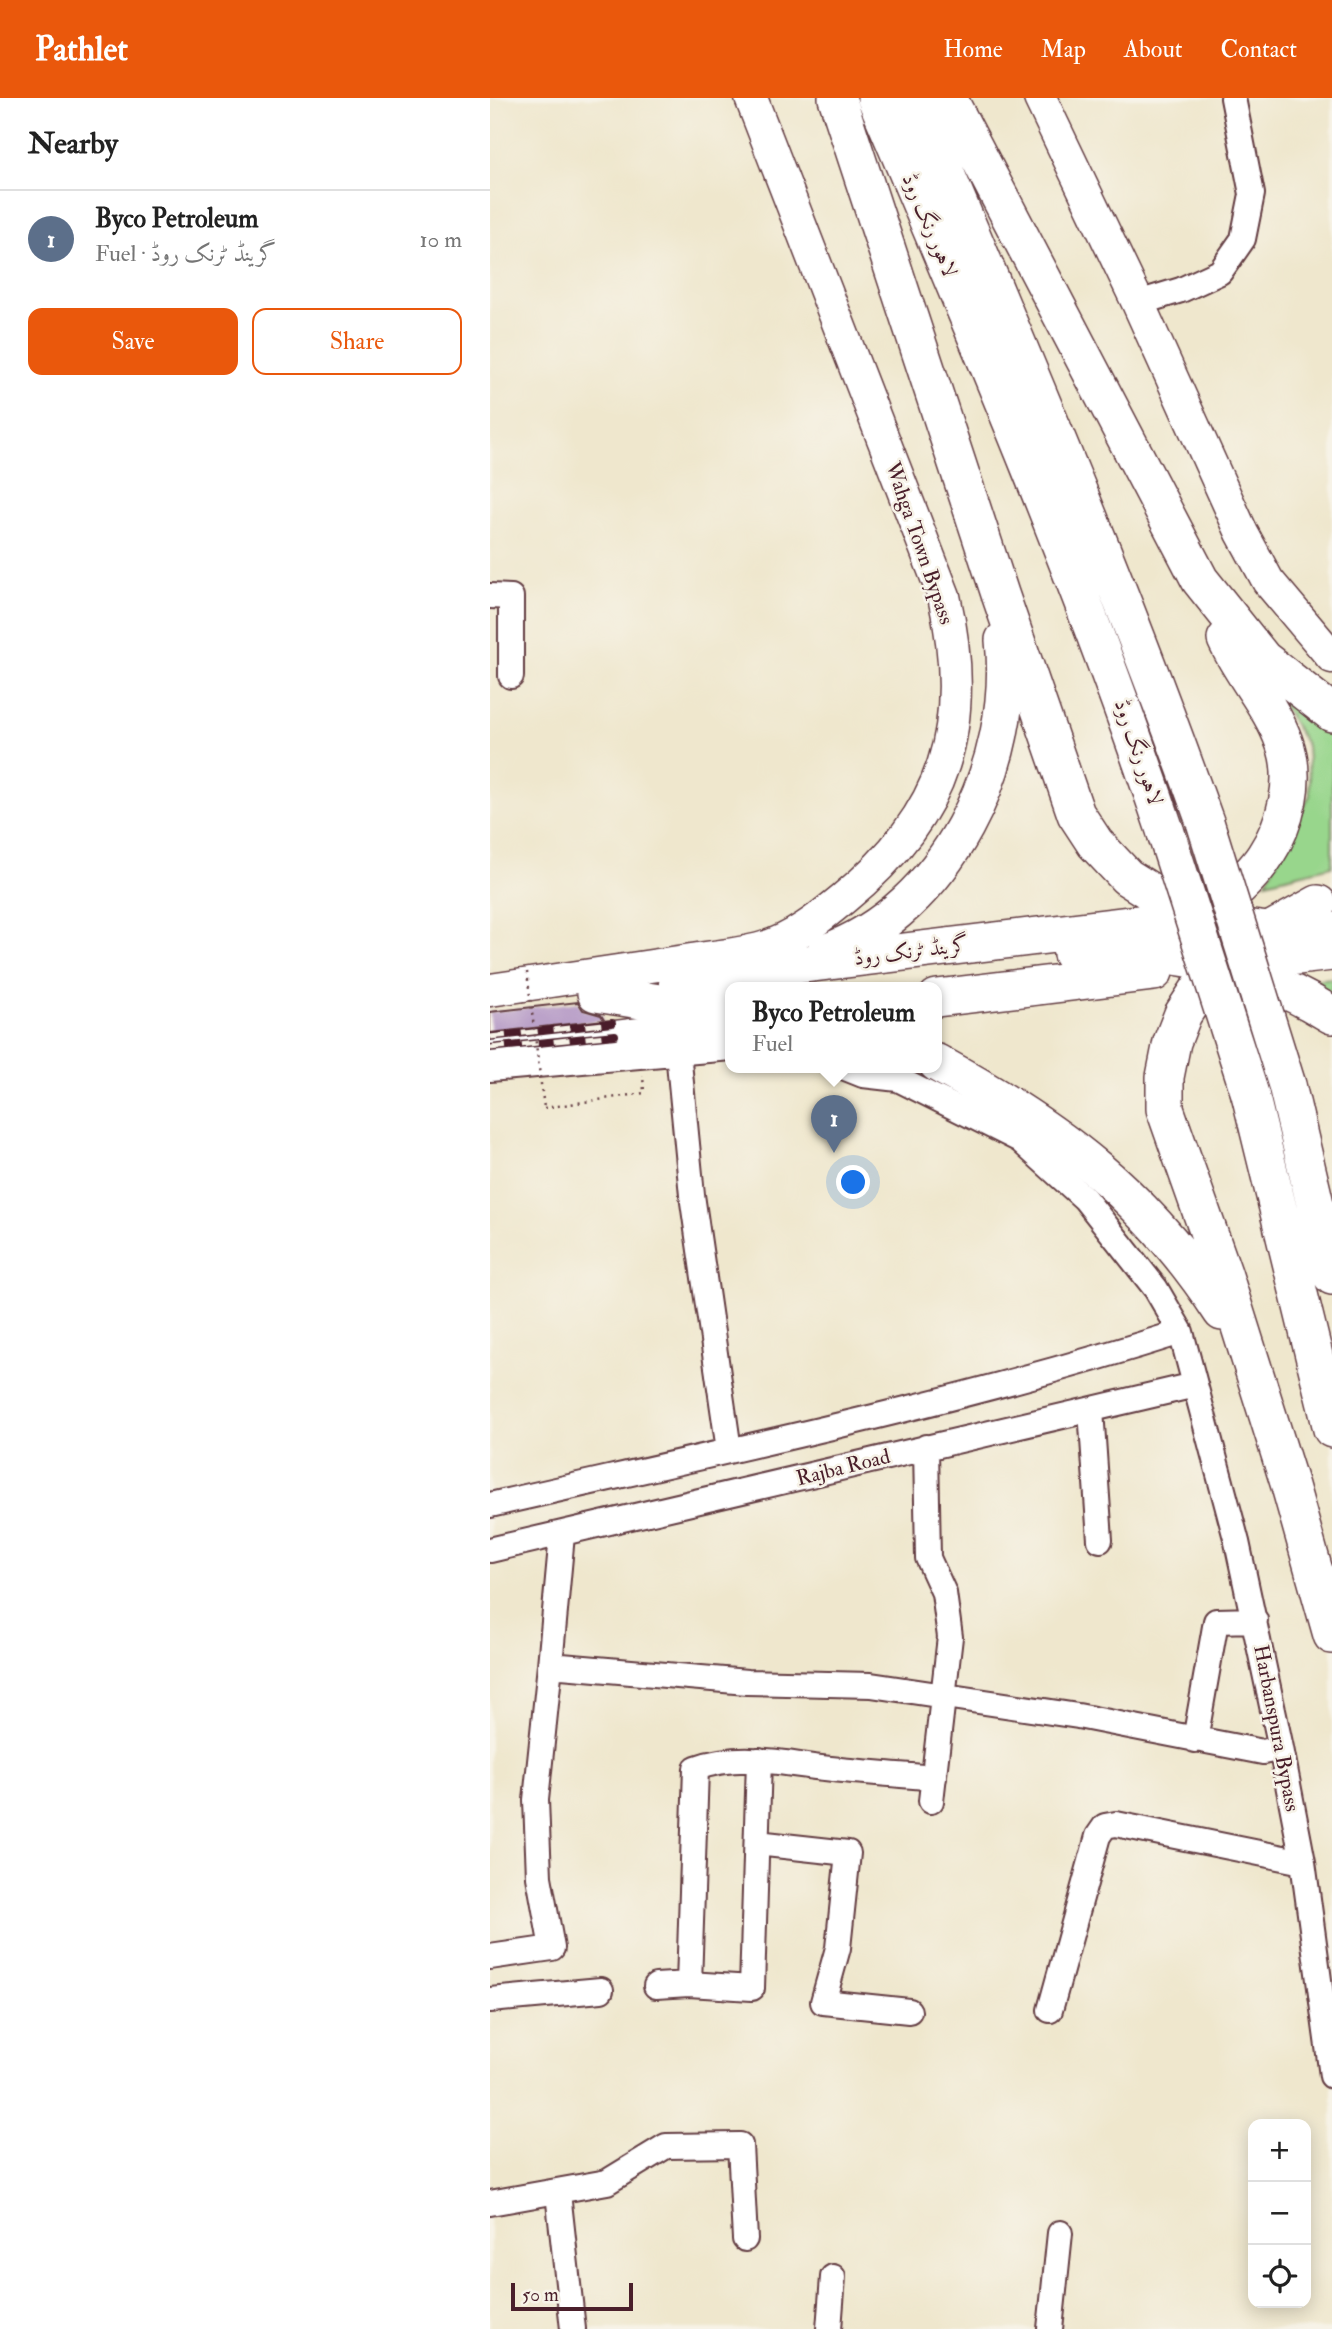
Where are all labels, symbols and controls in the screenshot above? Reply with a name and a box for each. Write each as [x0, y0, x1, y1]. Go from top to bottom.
text: Pathlet [35, 29, 128, 70]
text: Home [943, 34, 1003, 65]
text: Map [1041, 34, 1086, 65]
text: About [1124, 34, 1183, 65]
text: Contact [1221, 34, 1297, 65]
text: Nearby [28, 125, 118, 162]
street label: لاہور رنگ روڈ [896, 169, 963, 281]
text: Byco Petroleum [95, 203, 258, 235]
text: 1 [47, 225, 55, 254]
text: 10 m [419, 225, 462, 254]
text: Fuel · گرینڈ ٹرنک روڈ [95, 239, 276, 268]
button: Save [28, 308, 238, 375]
button: Share [252, 308, 462, 375]
street label: Wahga Town Bypass [879, 457, 960, 628]
street label: لاہور رنگ روڈ [1108, 696, 1169, 808]
street label: گرینڈ ٹرنک روڈ [852, 930, 970, 972]
popup [725, 982, 942, 1073]
text: Byco Petroleum [752, 997, 915, 1029]
text: Fuel [752, 1029, 793, 1058]
pin: 1 [811, 1095, 857, 1153]
your location [836, 1165, 870, 1199]
street label: Rajba Road [793, 1443, 894, 1492]
street label: Harbanspura Bypass [1247, 1642, 1306, 1814]
map controls [1248, 2119, 1311, 2308]
button: + [1248, 2119, 1311, 2182]
button: − [1248, 2182, 1311, 2245]
button: locate [1248, 2245, 1311, 2308]
scale bar [511, 2280, 634, 2312]
text: 50 m [522, 2283, 559, 2307]

